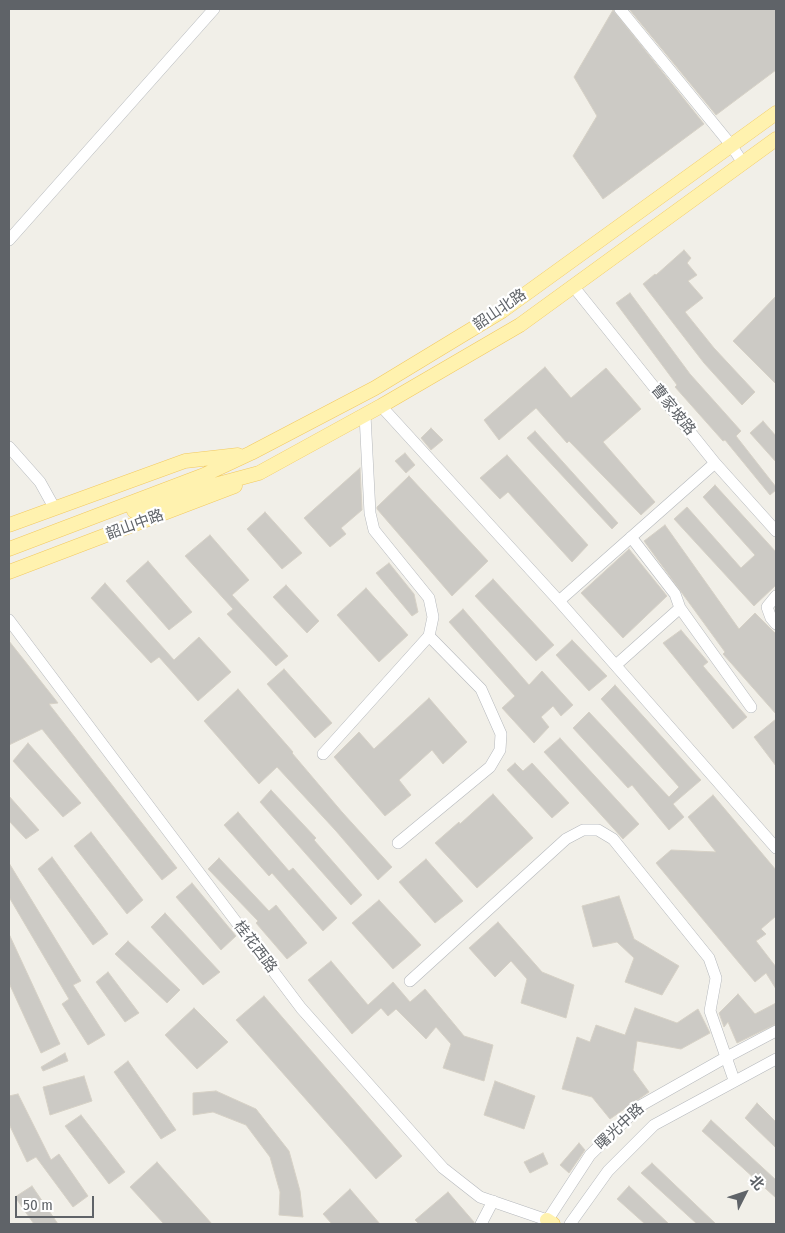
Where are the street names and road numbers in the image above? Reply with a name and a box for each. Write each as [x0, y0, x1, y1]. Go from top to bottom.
street label: 韶山北路 [470, 286, 530, 334]
street label: 曹家坡路 [647, 381, 699, 439]
street label: 韶山中路 [104, 506, 166, 544]
street label: 桂花西路 [230, 918, 280, 976]
street label: 曙光中路 [592, 1100, 648, 1154]

